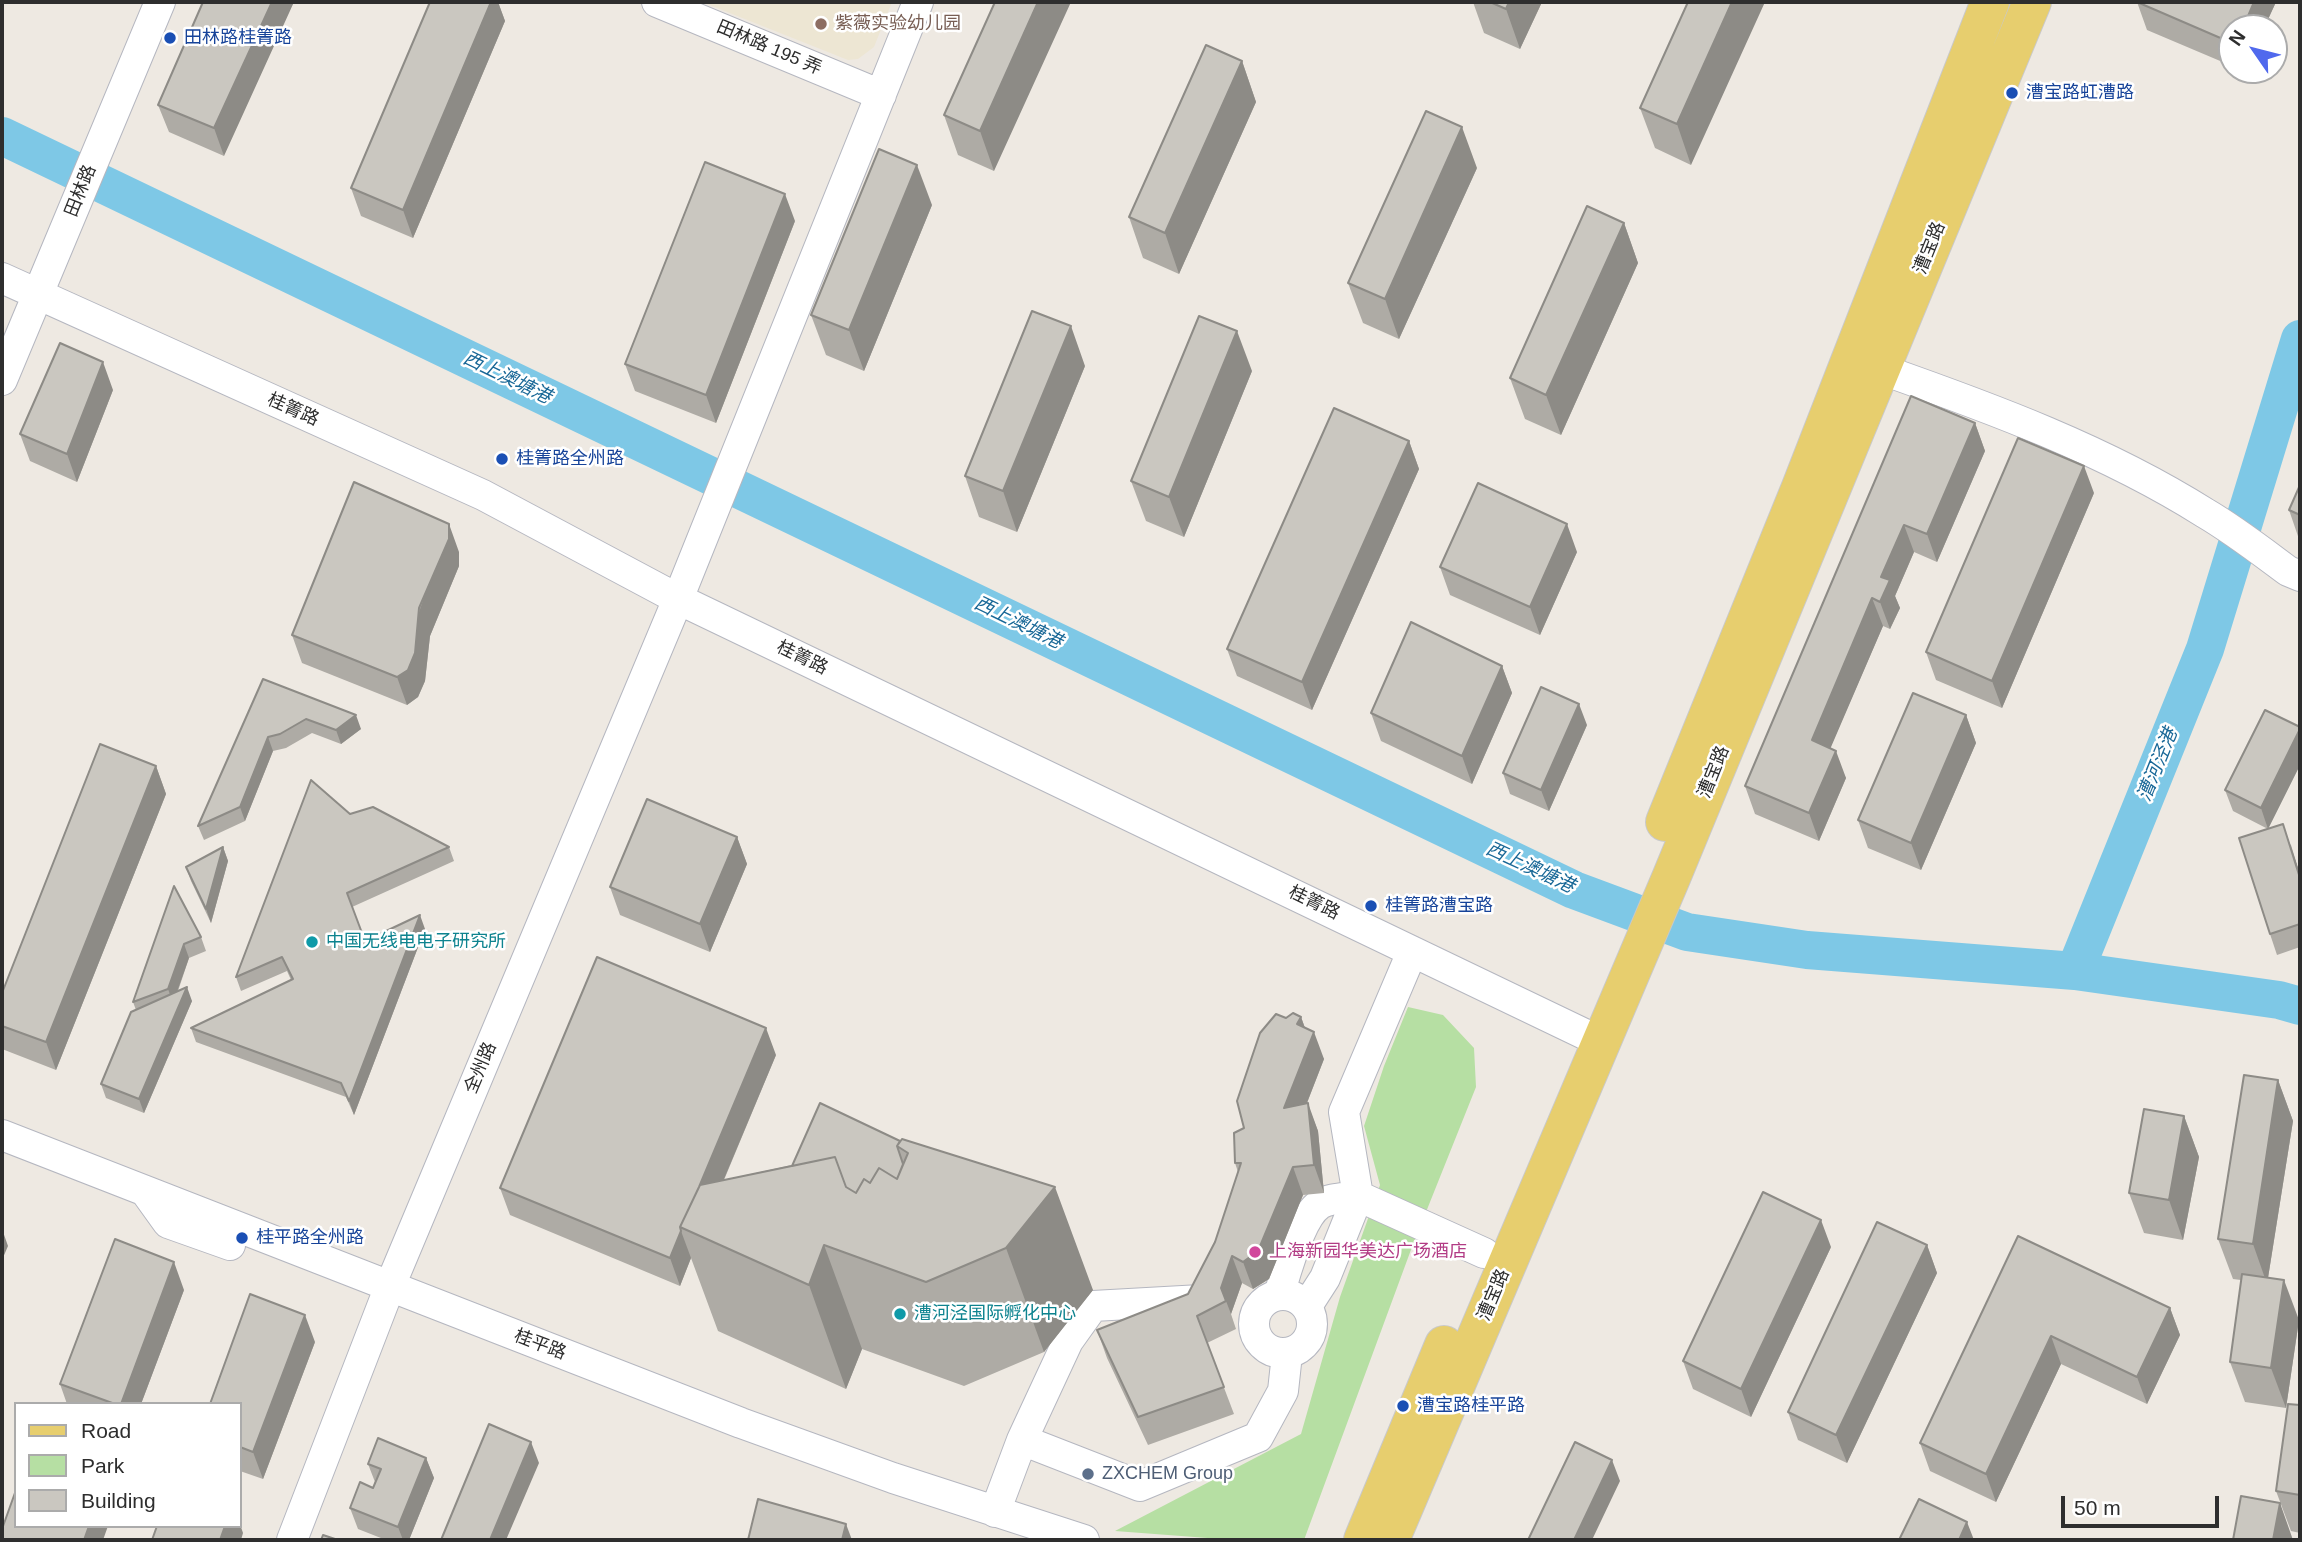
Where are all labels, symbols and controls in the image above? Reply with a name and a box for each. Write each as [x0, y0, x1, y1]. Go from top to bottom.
place label: 紫薇实验幼儿园 [835, 13, 961, 35]
north arrow [2218, 14, 2288, 84]
street label: 田林路 195 弄 [713, 16, 825, 80]
marker: 紫薇实验幼儿园 [813, 16, 829, 32]
text: N [2224, 26, 2250, 49]
place label: 田林路桂箐路 [184, 27, 292, 49]
marker: 田林路桂箐路 [162, 30, 178, 46]
place label: 漕宝路虹漕路 [2026, 82, 2134, 104]
marker: 漕宝路虹漕路 [2004, 85, 2020, 101]
street label: 田林路 [61, 162, 101, 220]
street label: 漕宝路 [1910, 219, 1950, 277]
water label: 西上澳塘港 [459, 347, 555, 409]
street label: 桂箐路 [264, 389, 322, 431]
place label: 桂箐路全州路 [516, 448, 624, 470]
marker: 桂箐路全州路 [494, 451, 510, 467]
water label: 西上澳塘港 [970, 592, 1066, 654]
street label: 桂箐路 [773, 636, 831, 680]
water label: 漕河泾港 [2133, 725, 2183, 805]
street label: 漕宝路 [1694, 743, 1734, 801]
water label: 西上澳塘港 [1482, 838, 1578, 898]
street label: 桂箐路 [1285, 881, 1343, 925]
place label: 桂箐路漕宝路 [1385, 895, 1493, 917]
marker: 桂箐路漕宝路 [1363, 898, 1379, 914]
place label: 中国无线电电子研究所 [326, 931, 506, 953]
marker: 中国无线电电子研究所 [304, 934, 320, 950]
street label: 全州路 [461, 1039, 501, 1097]
place label: 桂平路全州路 [256, 1227, 364, 1249]
marker: 桂平路全州路 [234, 1230, 250, 1246]
place label: 上海新园华美达广场酒店 [1269, 1241, 1467, 1263]
marker: 上海新园华美达广场酒店 [1247, 1244, 1263, 1260]
street label: 漕宝路 [1474, 1266, 1514, 1324]
place label: 漕河泾国际孵化中心 [914, 1303, 1076, 1325]
marker: 漕河泾国际孵化中心 [892, 1306, 908, 1322]
street label: 桂平路 [511, 1325, 569, 1365]
place label: 漕宝路桂平路 [1417, 1395, 1525, 1417]
marker: 漕宝路桂平路 [1395, 1398, 1411, 1414]
legend [14, 1402, 242, 1528]
text: Road [81, 1419, 131, 1442]
text: Park [81, 1454, 124, 1477]
place label: ZXCHEM Group [1102, 1463, 1233, 1485]
marker: ZXCHEM Group [1080, 1466, 1096, 1482]
scale bar [2064, 1482, 2222, 1526]
text: Building [81, 1489, 156, 1512]
text: 50 m [2074, 1496, 2121, 1519]

